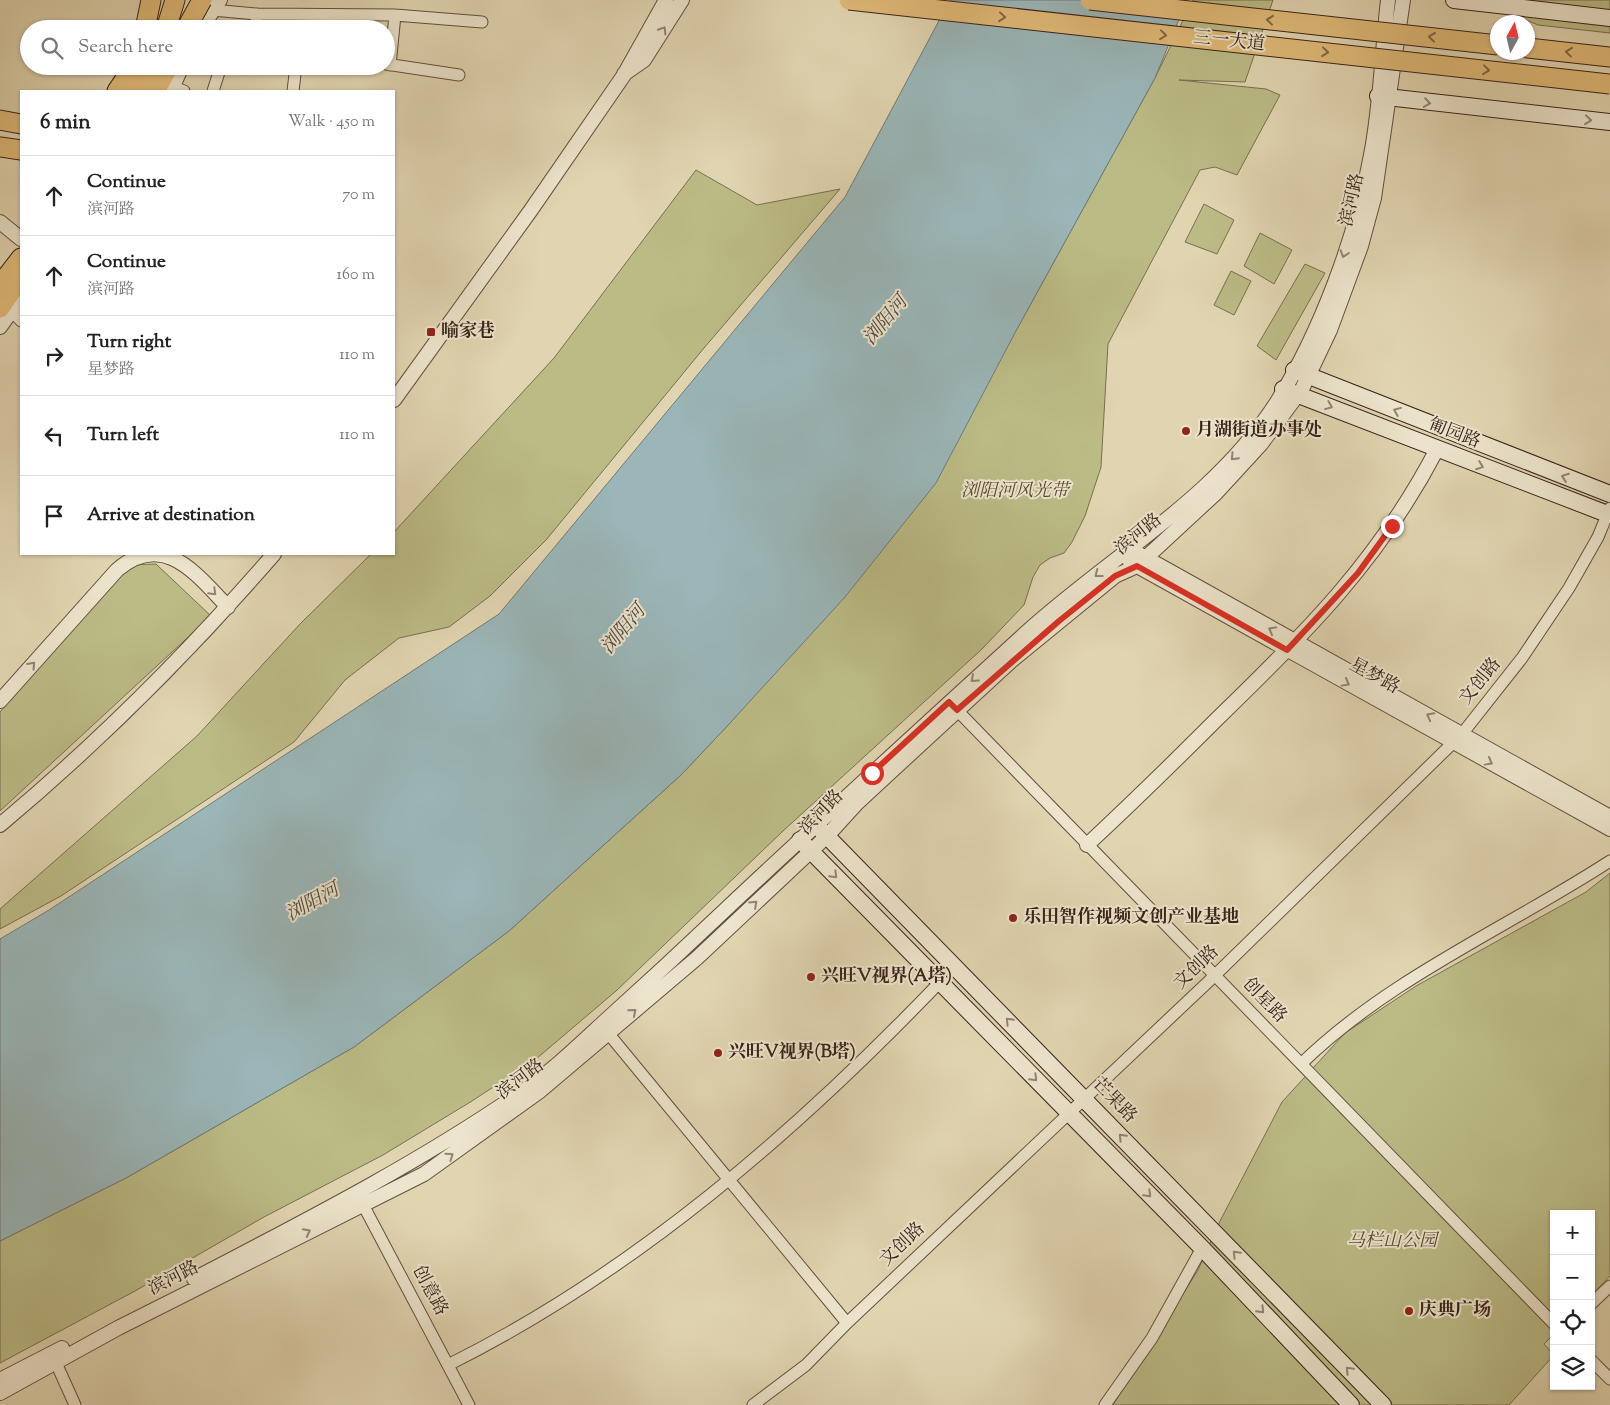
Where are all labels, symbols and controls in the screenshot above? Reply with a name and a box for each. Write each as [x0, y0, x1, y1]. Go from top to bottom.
one-way arrow [998, 11, 1006, 22]
one-way arrow [1266, 15, 1274, 26]
north arrow [1490, 15, 1535, 60]
search box [20, 20, 395, 75]
street label: 三一大道 [1192, 25, 1266, 59]
one-way arrow [656, 27, 666, 36]
one-way arrow [1160, 29, 1168, 40]
one-way arrow [1427, 32, 1435, 43]
icon: search [38, 34, 66, 62]
text: Search here [78, 34, 173, 61]
one-way arrow [1321, 46, 1329, 57]
one-way arrow [1564, 47, 1572, 58]
one-way arrow [1483, 64, 1491, 75]
one-way arrow [1422, 97, 1431, 107]
text: 6 min [40, 108, 91, 138]
text: Walk · 450 m [288, 111, 375, 134]
one-way arrow [1585, 114, 1593, 125]
text: Continue [87, 169, 166, 196]
street label: 滨河路 [1334, 171, 1372, 229]
icon: ahead [40, 182, 68, 210]
text: 70 m [342, 184, 375, 207]
text: 滨河路 [87, 199, 135, 222]
text: Continue [87, 249, 166, 276]
one-way arrow [1340, 249, 1350, 258]
icon: ahead [40, 262, 68, 290]
text: 160 m [337, 264, 375, 287]
text: 滨河路 [87, 279, 135, 302]
water label: 浏阳河 [857, 288, 917, 352]
place label: 喻家巷 [441, 319, 495, 345]
marker: 喻家巷 [425, 326, 437, 338]
text: Turn right [87, 329, 171, 356]
icon: right [40, 342, 68, 370]
text: 110 m [339, 344, 375, 367]
text: 星梦路 [87, 359, 135, 382]
one-way arrow [1324, 399, 1333, 410]
one-way arrow [1393, 407, 1402, 417]
street label: 匍园路 [1424, 412, 1484, 456]
place label: 月湖街道办事处 [1196, 418, 1322, 444]
icon: left [40, 422, 68, 450]
text: Turn left [87, 422, 159, 449]
text: 110 m [339, 424, 375, 447]
marker: 月湖街道办事处 [1180, 425, 1192, 437]
one-way arrow [1231, 451, 1240, 460]
one-way arrow [1475, 460, 1484, 470]
one-way arrow [1561, 472, 1569, 482]
park label: 浏阳河风光带 [961, 479, 1072, 505]
icon: arrive [40, 502, 68, 530]
text: Arrive at destination [87, 502, 255, 529]
street label: 滨河路 [1110, 508, 1168, 562]
route end [1381, 515, 1404, 538]
one-way arrow [1095, 569, 1104, 577]
one-way arrow [208, 586, 217, 595]
water label: 浏阳河 [595, 597, 655, 661]
one-way arrow [1269, 626, 1278, 636]
street label: 星梦路 [1344, 653, 1404, 701]
street label: 文创路 [1454, 653, 1508, 711]
one-way arrow [27, 662, 35, 671]
one-way arrow [971, 674, 980, 683]
one-way arrow [1341, 677, 1350, 687]
one-way arrow [1426, 712, 1435, 722]
one-way arrow [1483, 755, 1492, 765]
route start [861, 762, 884, 785]
street label: 滨河路 [794, 785, 850, 841]
one-way arrow [828, 869, 837, 878]
water label: 浏阳河 [282, 876, 347, 929]
one-way arrow [748, 901, 757, 910]
place label: 乐田智作视频文创产业基地 [1023, 905, 1239, 931]
marker: 乐田智作视频文创产业基地 [1007, 912, 1019, 924]
street label: 文创路 [1169, 940, 1225, 996]
place label: 兴旺V视界(A塔) [821, 964, 952, 990]
marker: 兴旺V视界(A塔) [805, 971, 817, 983]
street label: 创星路 [1236, 973, 1292, 1029]
one-way arrow [627, 1009, 636, 1018]
one-way arrow [1005, 1018, 1014, 1027]
place label: 兴旺V视界(B塔) [728, 1040, 856, 1066]
marker: 兴旺V视界(B塔) [712, 1047, 724, 1059]
street label: 滨河路 [492, 1053, 550, 1107]
one-way arrow [1028, 1072, 1037, 1081]
street label: 芒果路 [1086, 1073, 1142, 1129]
one-way arrow [1119, 1134, 1128, 1143]
one-way arrow [444, 1153, 453, 1161]
one-way arrow [1142, 1188, 1151, 1197]
map controls [1550, 1210, 1595, 1390]
button: + [1550, 1210, 1595, 1255]
street label: 文创路 [875, 1217, 931, 1273]
one-way arrow [302, 1228, 311, 1238]
park label: 马栏山公园 [1347, 1229, 1440, 1255]
one-way arrow [1233, 1250, 1242, 1259]
street label: 滨河路 [144, 1255, 204, 1303]
button: − [1550, 1255, 1595, 1300]
street label: 创意路 [405, 1261, 453, 1321]
place label: 庆典广场 [1419, 1298, 1491, 1324]
button: locate [1550, 1300, 1595, 1345]
one-way arrow [1255, 1305, 1264, 1314]
marker: 庆典广场 [1403, 1305, 1415, 1317]
button: layers [1550, 1345, 1595, 1390]
one-way arrow [1346, 1367, 1355, 1376]

